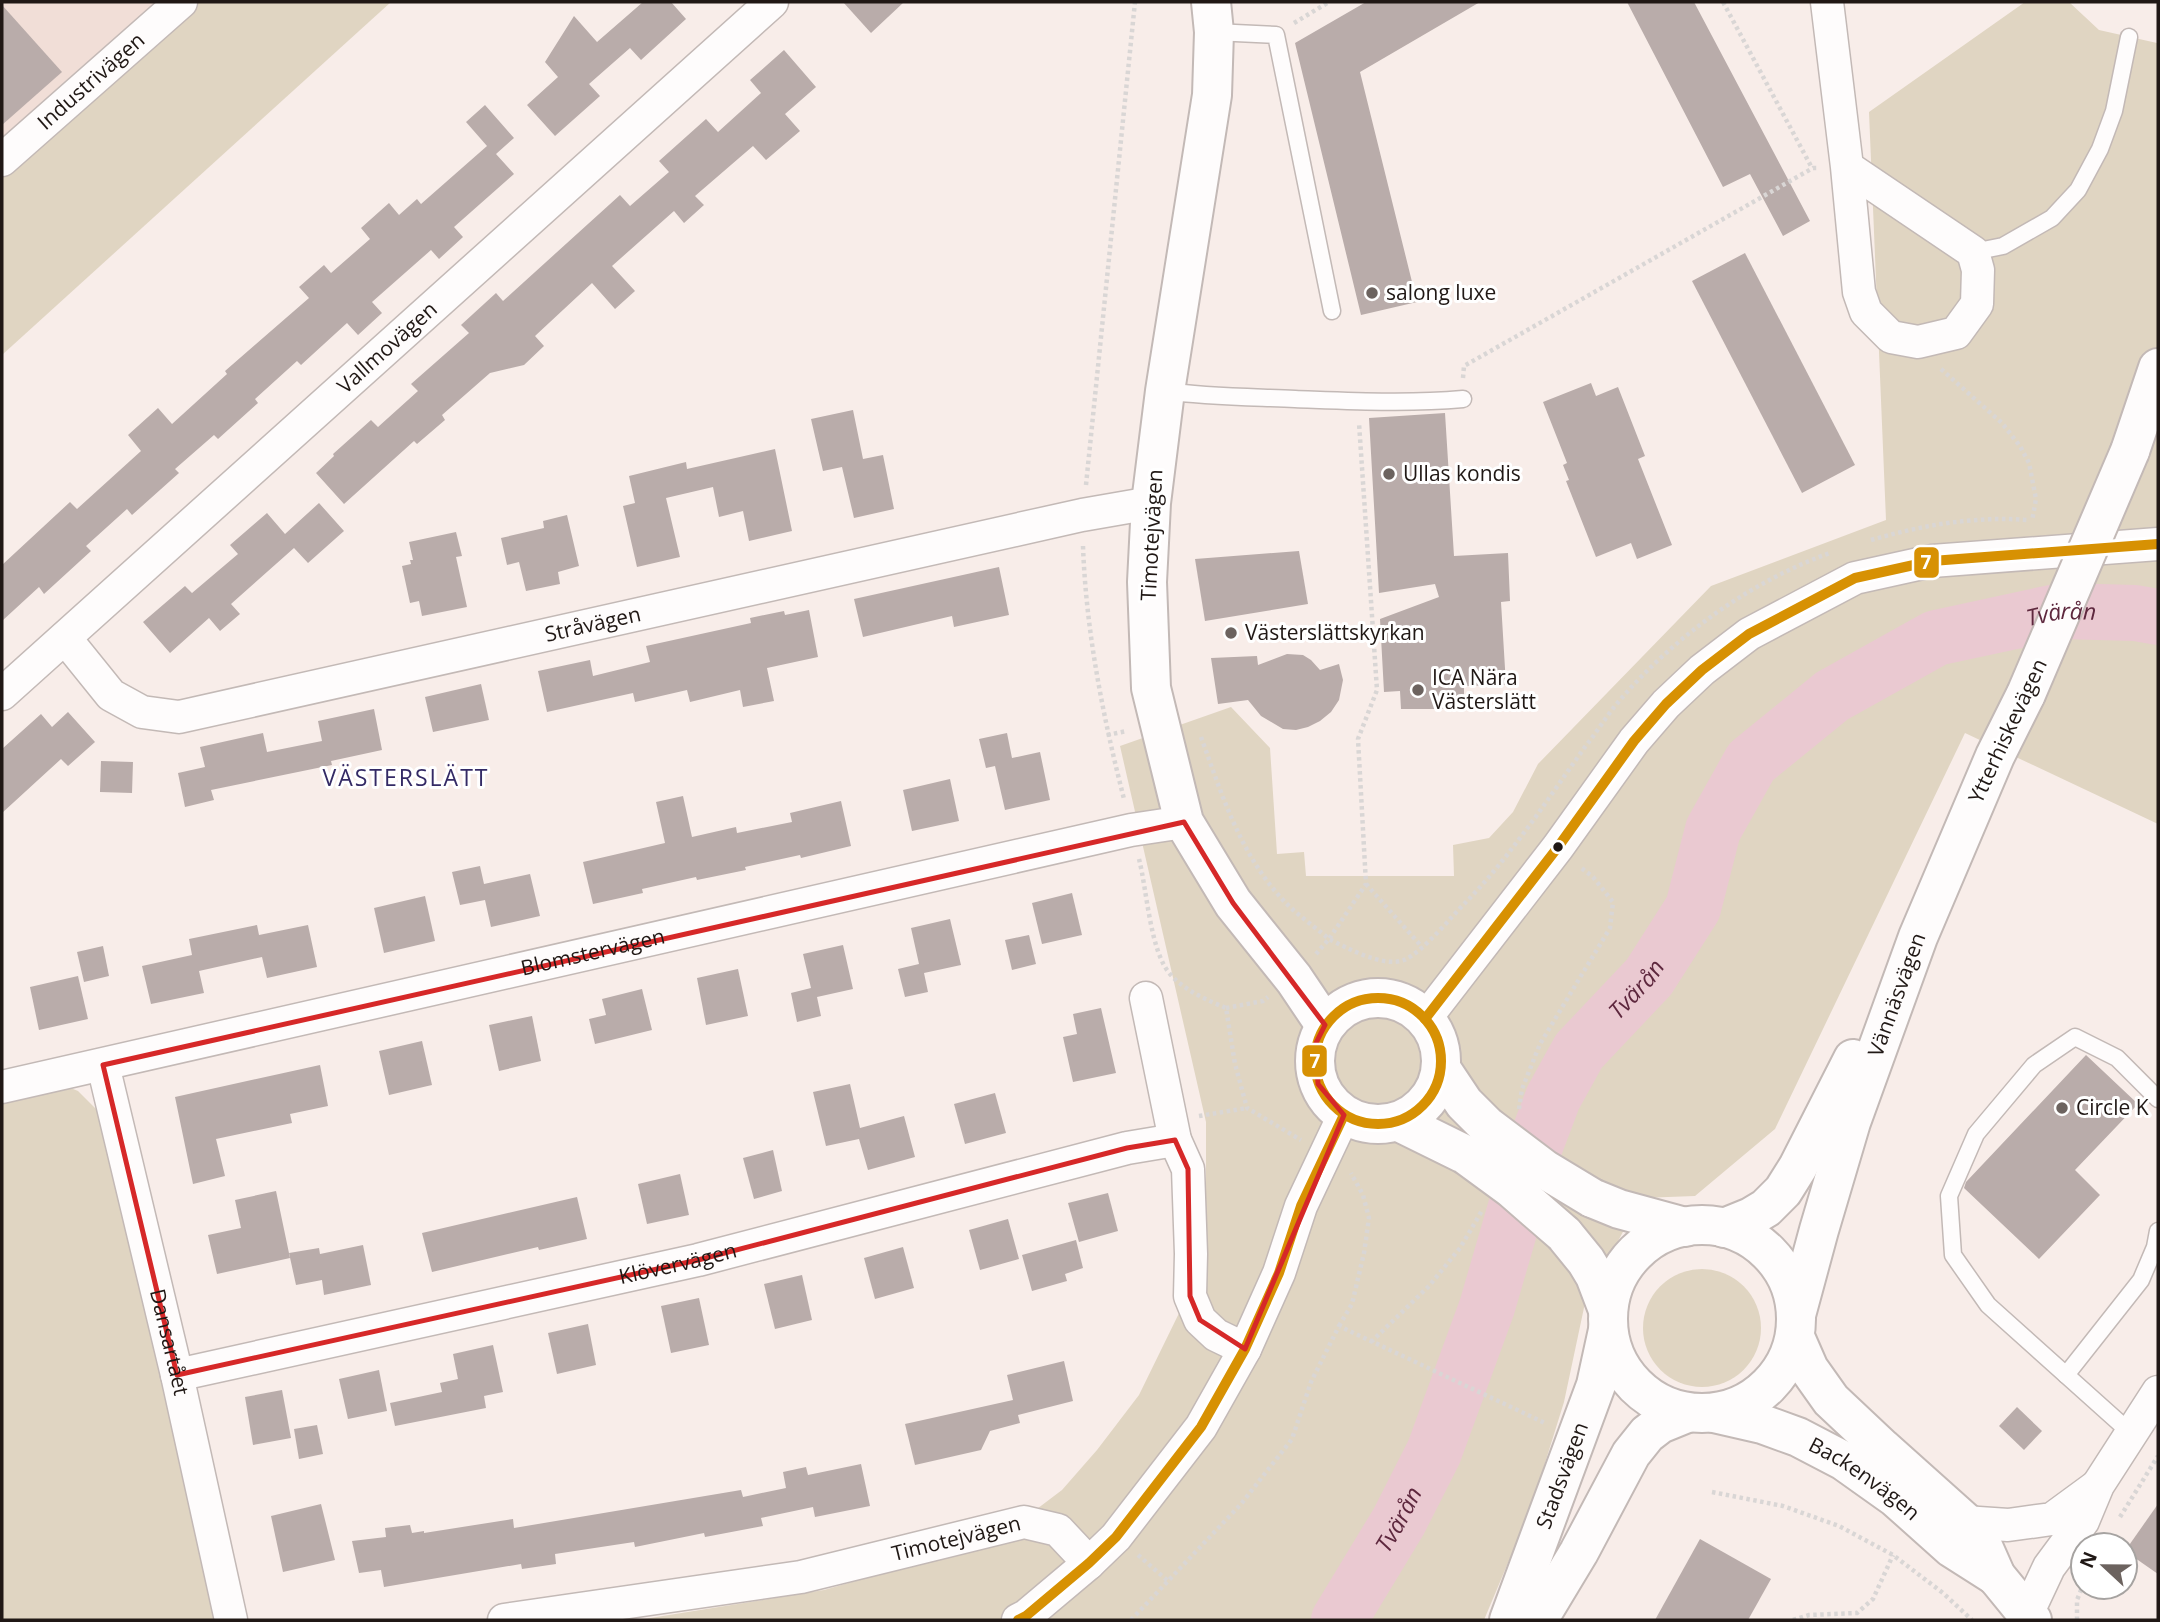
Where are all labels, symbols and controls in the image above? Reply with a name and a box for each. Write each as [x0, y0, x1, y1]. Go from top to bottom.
street label: Industrivägen [31, 26, 150, 135]
place label: salong luxe [1386, 278, 1496, 306]
marker: salong luxe [1364, 285, 1380, 301]
street label: Vallmovägen [331, 295, 443, 399]
place label: Ullas kondis [1403, 459, 1521, 487]
marker: Ullas kondis [1381, 466, 1397, 482]
street label: Timotejvägen [1134, 468, 1168, 601]
line badge: 7 [1913, 546, 1940, 579]
text: 7 [1921, 549, 1932, 575]
water label: Tvärån [2023, 594, 2097, 633]
street label: Stråvägen [542, 599, 643, 648]
place label: Västerslättskyrkan [1245, 618, 1425, 646]
marker: Västerslättskyrkan [1223, 625, 1239, 641]
street label: Ytterhiskevägen [1961, 654, 2053, 807]
place label: ICA Nära Västerslätt [1432, 663, 1536, 715]
marker: ICA Nära Västerslätt [1410, 682, 1426, 698]
district label: VÄSTERSLÄTT [322, 761, 490, 793]
unlabelled marker [1551, 840, 1565, 854]
street label: Blomstervägen [518, 922, 668, 982]
street label: Vännäsvägen [1861, 929, 1931, 1060]
water label: Tvärån [1600, 953, 1671, 1026]
line badge: 7 [1301, 1044, 1328, 1078]
text: 7 [1310, 1048, 1321, 1074]
place label: Circle K [2076, 1093, 2149, 1121]
marker: Circle K [2054, 1100, 2070, 1116]
street label: Klövervägen [616, 1236, 739, 1290]
street label: Dansartået [144, 1286, 196, 1398]
street label: Stadsvägen [1529, 1418, 1594, 1533]
street label: Backenvägen [1804, 1430, 1926, 1526]
water label: Tvärån [1367, 1481, 1429, 1558]
street label: Timotejvägen [889, 1508, 1023, 1567]
north arrow [2069, 1531, 2139, 1601]
text: N [2073, 1548, 2103, 1572]

